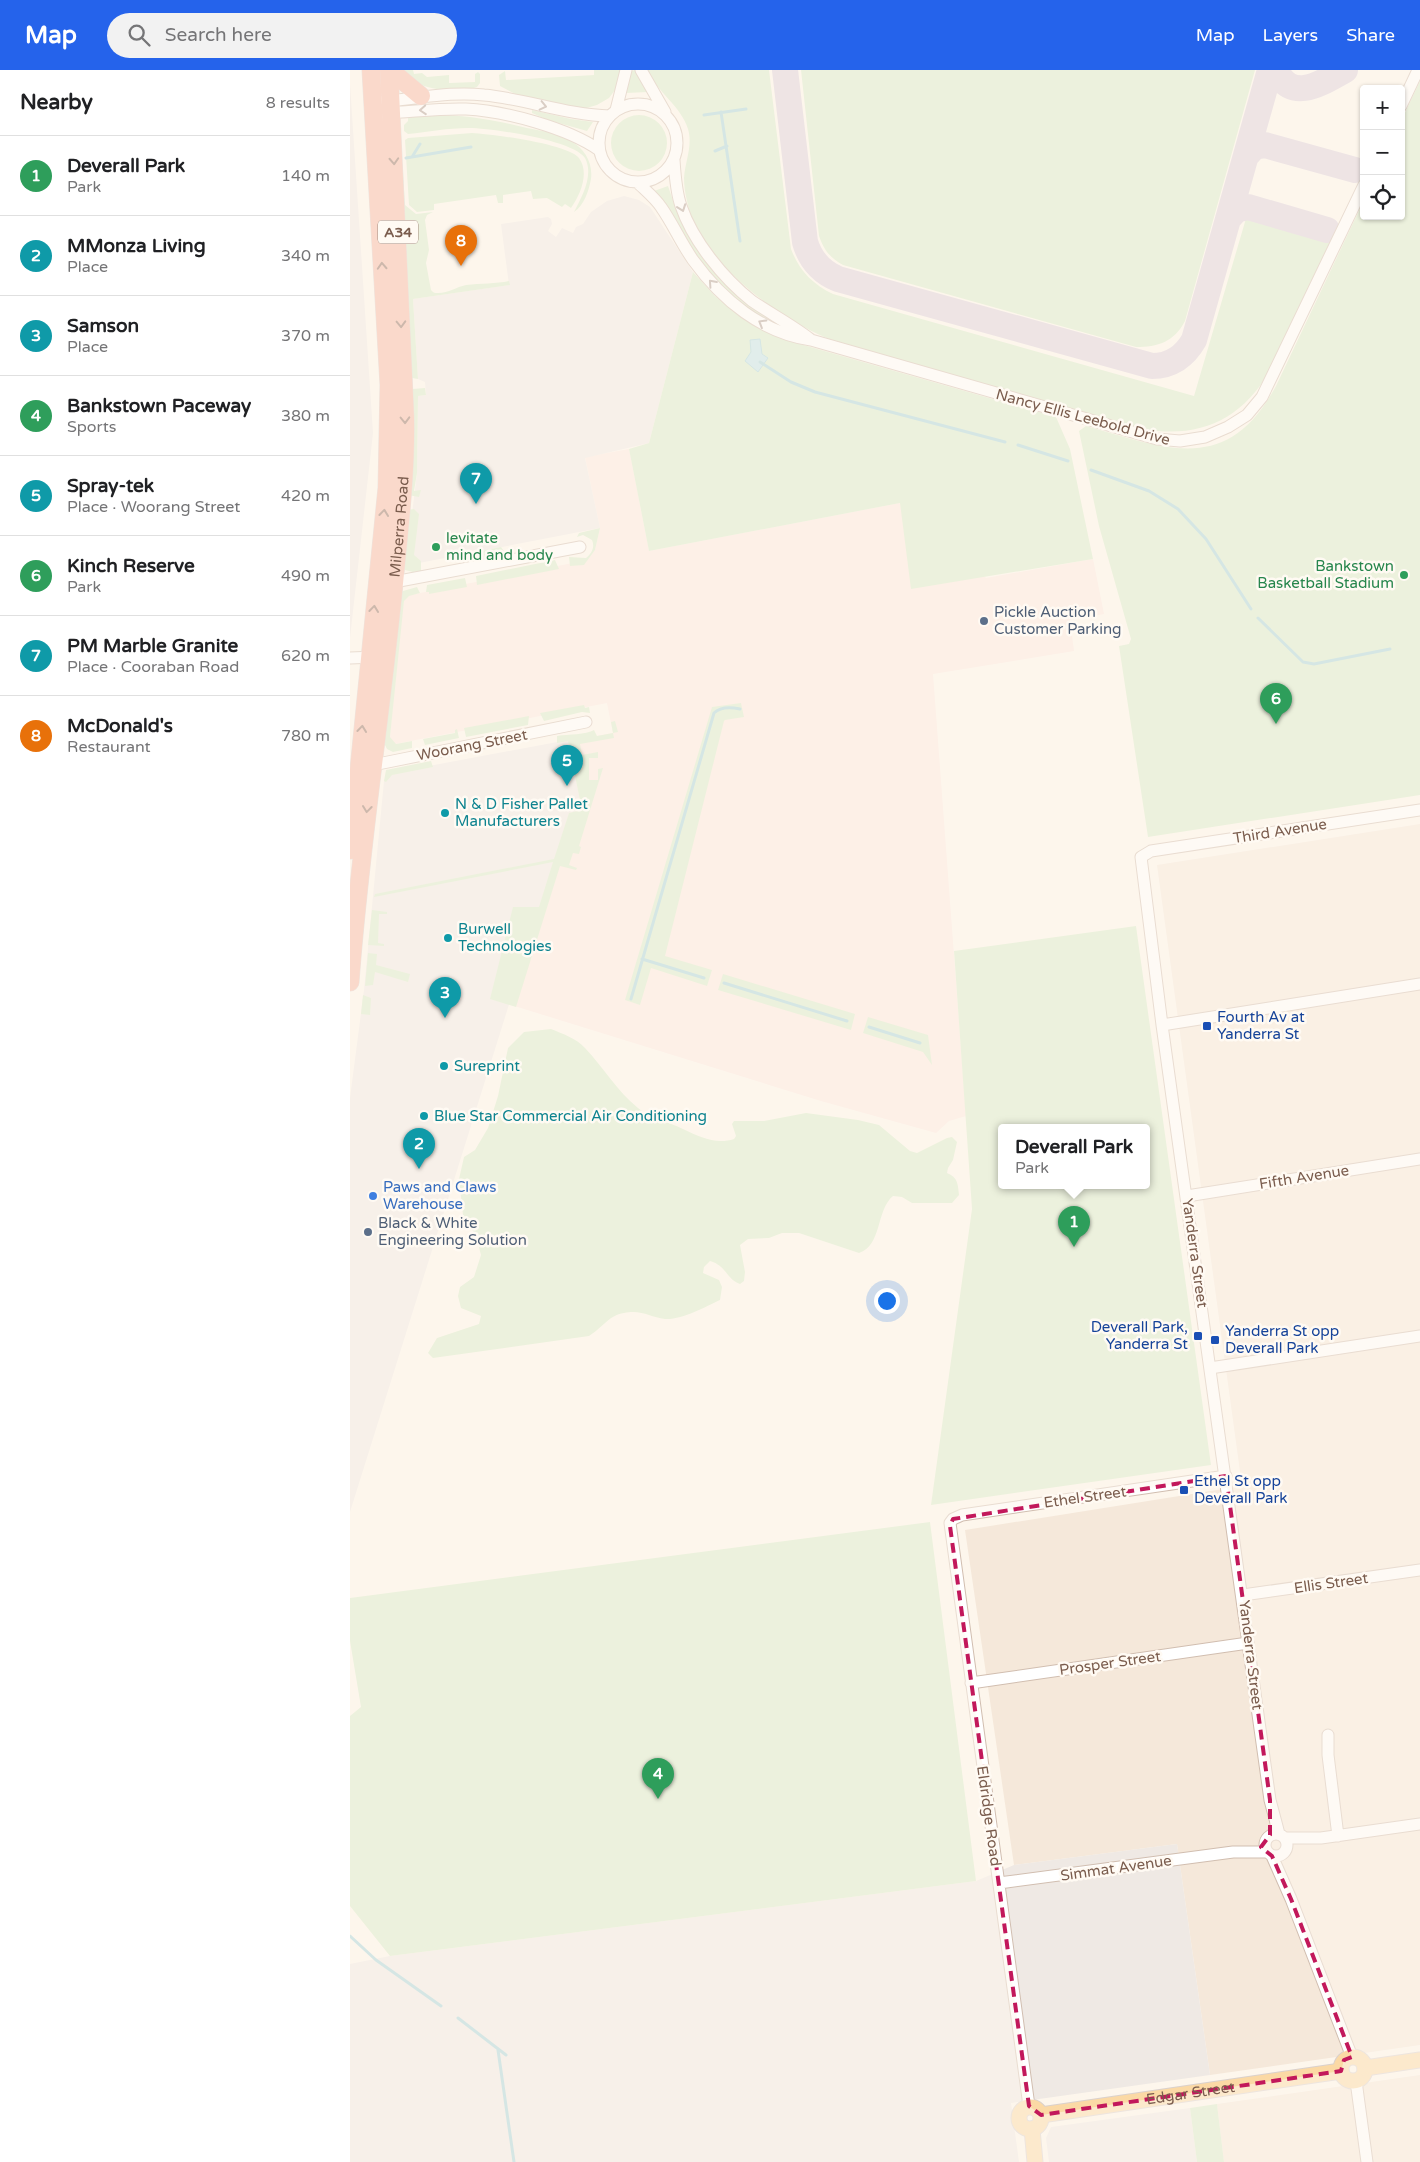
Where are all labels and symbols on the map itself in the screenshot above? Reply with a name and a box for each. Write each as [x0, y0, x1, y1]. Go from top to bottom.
one-way arrow [538, 100, 547, 111]
one-way arrow [419, 105, 427, 116]
one-way arrow [389, 158, 400, 166]
one-way arrow [676, 203, 686, 212]
road number: A34 [378, 220, 418, 243]
pin: 8 [445, 225, 477, 266]
one-way arrow [377, 262, 388, 270]
one-way arrow [709, 280, 718, 289]
one-way arrow [396, 320, 406, 328]
one-way arrow [758, 320, 767, 330]
street label: Nancy Ellis Leebold Drive [994, 385, 1172, 449]
one-way arrow [400, 416, 410, 424]
pin: 7 [460, 463, 492, 504]
street label: Milperra Road [386, 476, 413, 578]
one-way arrow [378, 508, 389, 516]
place label: levitate mind and body [446, 529, 553, 564]
marker: levitate mind and body [430, 541, 442, 553]
place label: Bankstown Basketball Stadium [1257, 557, 1394, 592]
marker: Bankstown Basketball Stadium [1398, 569, 1410, 581]
place label: Pickle Auction Customer Parking [994, 603, 1122, 638]
one-way arrow [368, 605, 379, 613]
marker: Pickle Auction Customer Parking [978, 615, 990, 627]
pin: 6 [1260, 683, 1292, 724]
one-way arrow [357, 724, 368, 732]
street label: Woorang Street [415, 725, 529, 765]
pin: 5 [551, 745, 583, 786]
place label: N & D Fisher Pallet Manufacturers [455, 795, 588, 830]
one-way arrow [362, 805, 373, 813]
marker: N & D Fisher Pallet Manufacturers [439, 807, 451, 819]
street label: Third Avenue [1232, 815, 1328, 847]
place label: Burwell Technologies [458, 920, 552, 955]
marker: Burwell Technologies [442, 932, 454, 944]
pin: 3 [429, 977, 461, 1018]
place label: Fourth Av at Yanderra St [1217, 1008, 1305, 1043]
marker: Fourth Av at Yanderra St [1201, 1020, 1213, 1032]
place label: Sureprint [454, 1057, 520, 1075]
marker: Sureprint [438, 1060, 450, 1072]
place label: Blue Star Commercial Air Conditioning [434, 1107, 707, 1125]
marker: Blue Star Commercial Air Conditioning [418, 1110, 430, 1122]
pin: 2 [403, 1128, 435, 1169]
street label: Fifth Avenue [1258, 1161, 1350, 1193]
place label: Paws and Claws Warehouse [383, 1178, 496, 1213]
marker: Paws and Claws Warehouse [367, 1190, 379, 1202]
street label: Yanderra Street [1178, 1197, 1212, 1309]
pin: 1 [1058, 1206, 1090, 1247]
place label: Black & White Engineering Solution [378, 1214, 527, 1249]
marker: Black & White Engineering Solution [362, 1226, 374, 1238]
your location [874, 1288, 900, 1314]
place label: Deverall Park, Yanderra St [1091, 1318, 1188, 1353]
place label: Yanderra St opp Deverall Park [1225, 1322, 1339, 1357]
marker: Deverall Park, Yanderra St [1192, 1330, 1204, 1342]
marker: Yanderra St opp Deverall Park [1209, 1334, 1221, 1346]
place label: Ethel St opp Deverall Park [1194, 1472, 1287, 1507]
street label: Ethel Street [1043, 1482, 1128, 1512]
marker: Ethel St opp Deverall Park [1178, 1484, 1190, 1496]
street label: Ellis Street [1293, 1569, 1370, 1597]
street label: Yanderra Street [1235, 1599, 1267, 1711]
street label: Prosper Street [1058, 1647, 1162, 1679]
pin: 4 [642, 1758, 674, 1799]
street label: Eldridge Road [973, 1765, 1005, 1867]
street label: Simmat Avenue [1059, 1851, 1173, 1885]
street label: Edgar Street [1145, 2078, 1236, 2108]

